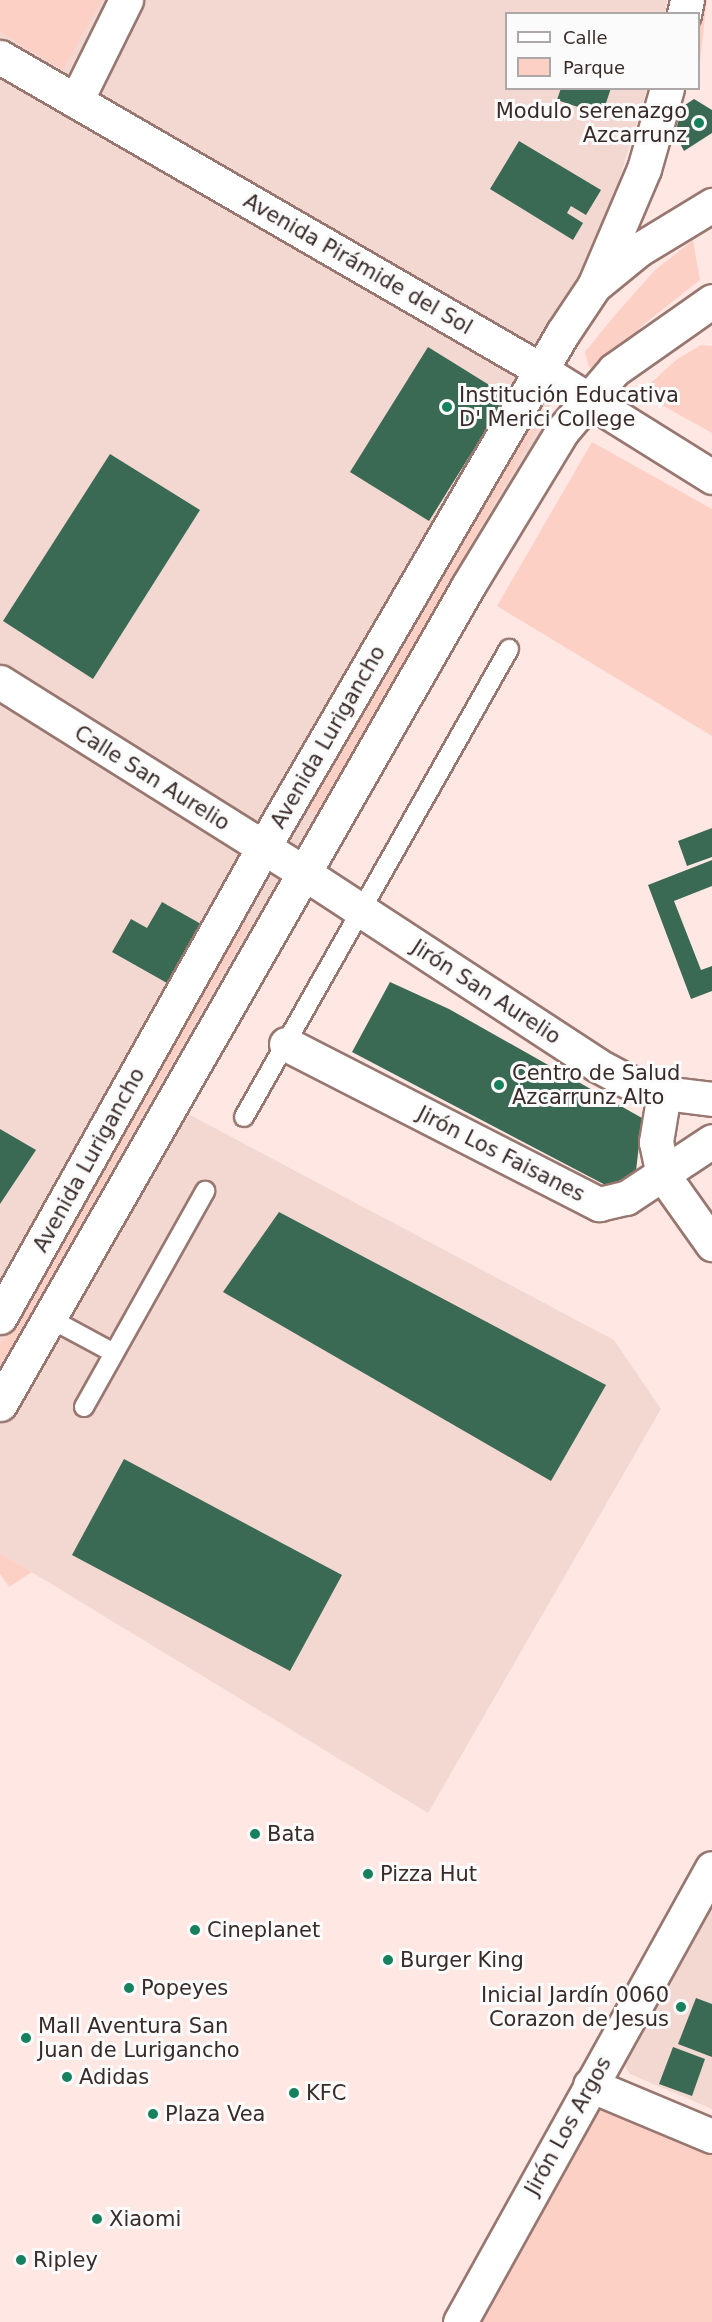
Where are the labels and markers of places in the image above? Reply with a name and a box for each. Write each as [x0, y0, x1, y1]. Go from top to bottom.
place label: Modulo serenazgo Azcarrunz [496, 98, 687, 148]
marker: Modulo serenazgo Azcarrunz [692, 116, 706, 130]
place label: Institución Educativa D' Merici College [459, 382, 679, 432]
marker: Institución Educativa D' Merici College [440, 400, 454, 414]
place label: Centro de Salud Azcarrunz Alto [512, 1060, 680, 1110]
marker: Centro de Salud Azcarrunz Alto [490, 1076, 508, 1094]
place label: Bata [267, 1821, 315, 1847]
marker: Bata [248, 1827, 262, 1841]
place label: Pizza Hut [380, 1861, 477, 1887]
marker: Pizza Hut [361, 1867, 375, 1881]
place label: Cineplanet [207, 1917, 320, 1943]
marker: Cineplanet [188, 1923, 202, 1937]
place label: Burger King [400, 1947, 524, 1973]
marker: Burger King [381, 1953, 395, 1967]
place label: Popeyes [141, 1975, 228, 2001]
marker: Popeyes [122, 1981, 136, 1995]
place label: Inicial Jardín 0060 Corazon de Jesus [481, 1982, 669, 2032]
marker: Inicial Jardín 0060 Corazon de Jesus [674, 2000, 688, 2014]
place label: Mall Aventura San Juan de Lurigancho [38, 2013, 240, 2063]
marker: Mall Aventura San Juan de Lurigancho [19, 2031, 33, 2045]
place label: Adidas [79, 2064, 149, 2090]
marker: Adidas [60, 2070, 74, 2084]
place label: KFC [306, 2080, 347, 2106]
marker: KFC [287, 2086, 301, 2100]
place label: Plaza Vea [165, 2101, 265, 2127]
marker: Plaza Vea [146, 2107, 160, 2121]
place label: Xiaomi [109, 2206, 181, 2232]
marker: Xiaomi [90, 2212, 104, 2226]
place label: Ripley [33, 2247, 98, 2273]
marker: Ripley [14, 2253, 28, 2267]

